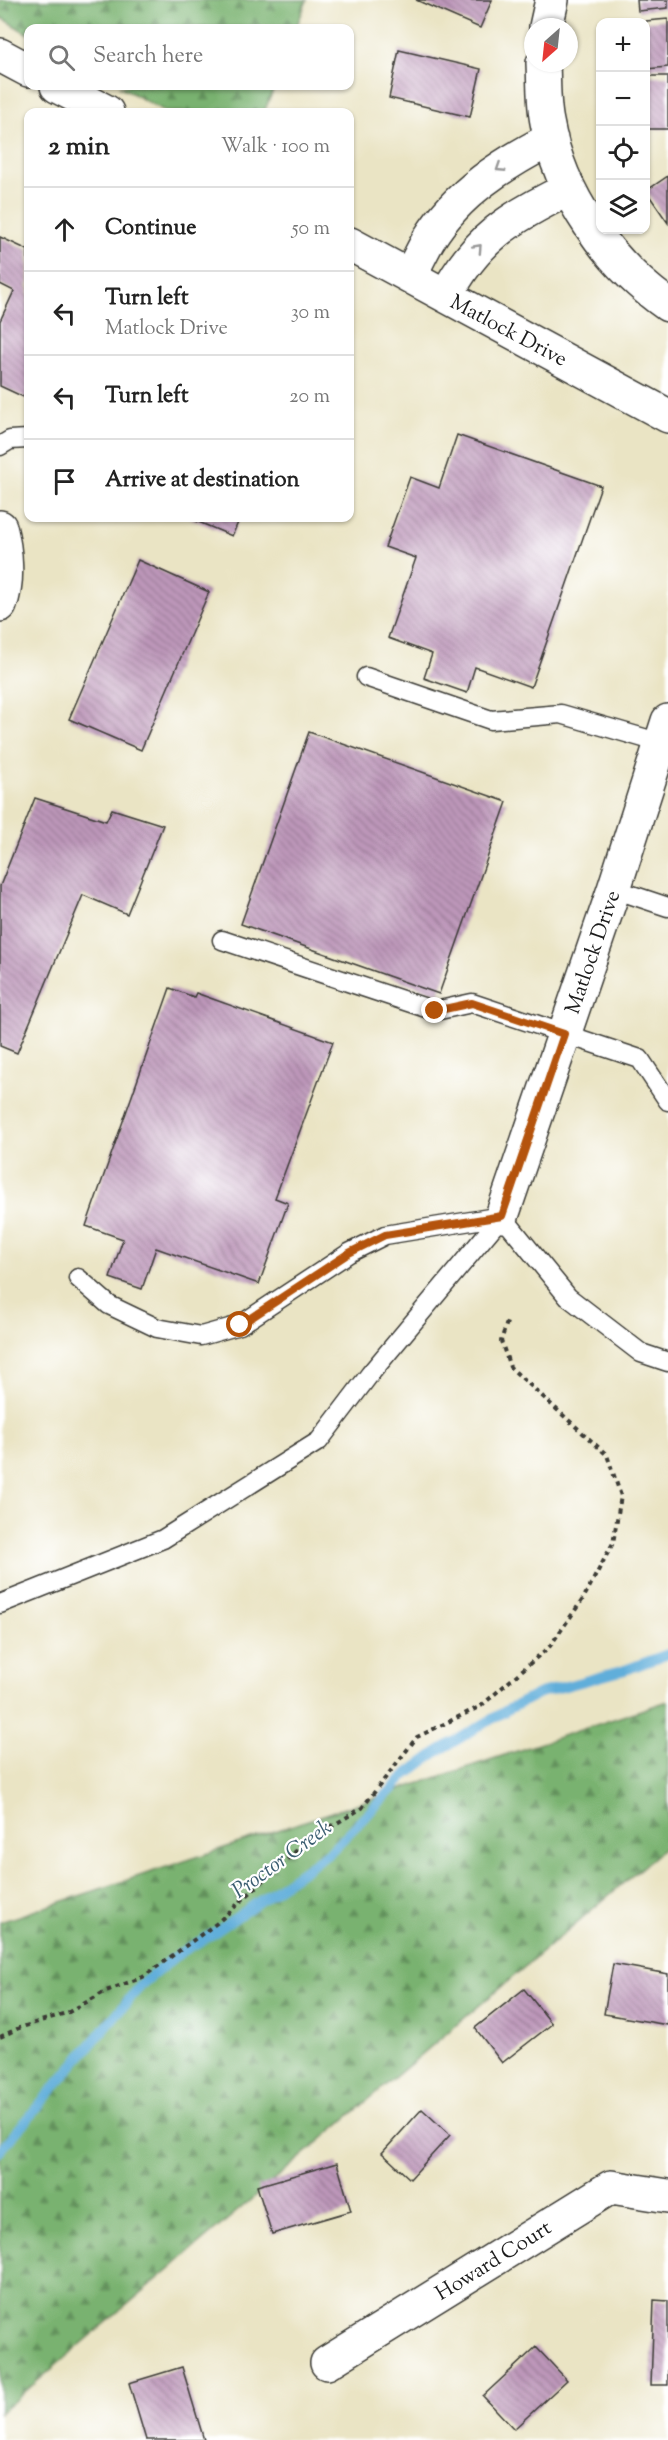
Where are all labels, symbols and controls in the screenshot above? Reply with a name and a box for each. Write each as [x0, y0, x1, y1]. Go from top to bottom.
north arrow [524, 18, 578, 72]
map controls [596, 18, 650, 234]
button: + [596, 18, 650, 72]
search box [24, 24, 354, 90]
icon: search [45, 41, 78, 74]
text: Search here [93, 41, 203, 73]
button: − [596, 72, 650, 126]
button: locate [596, 126, 650, 180]
text: 2 min [48, 129, 110, 166]
text: Walk · 100 m [221, 133, 330, 162]
one-way arrow [496, 161, 507, 172]
button: layers [596, 180, 650, 234]
icon: ahead [48, 213, 81, 246]
text: Continue [105, 213, 196, 245]
text: 50 m [292, 215, 330, 244]
one-way arrow [471, 244, 482, 255]
text: Turn left [105, 283, 188, 315]
street label: Matlock Drive [444, 288, 572, 375]
icon: left [48, 297, 81, 330]
text: 30 m [291, 299, 330, 328]
text: Matlock Drive [105, 315, 228, 344]
icon: left [48, 381, 81, 414]
text: Turn left [105, 381, 188, 413]
text: 20 m [289, 383, 330, 412]
icon: arrive [48, 465, 81, 498]
text: Arrive at destination [105, 465, 300, 497]
street label: Matlock Drive [559, 887, 629, 1018]
route end [421, 997, 447, 1023]
route start [226, 1311, 252, 1337]
water label: Proctor Creek [226, 1813, 339, 1908]
street label: Howard Court [430, 2214, 558, 2309]

